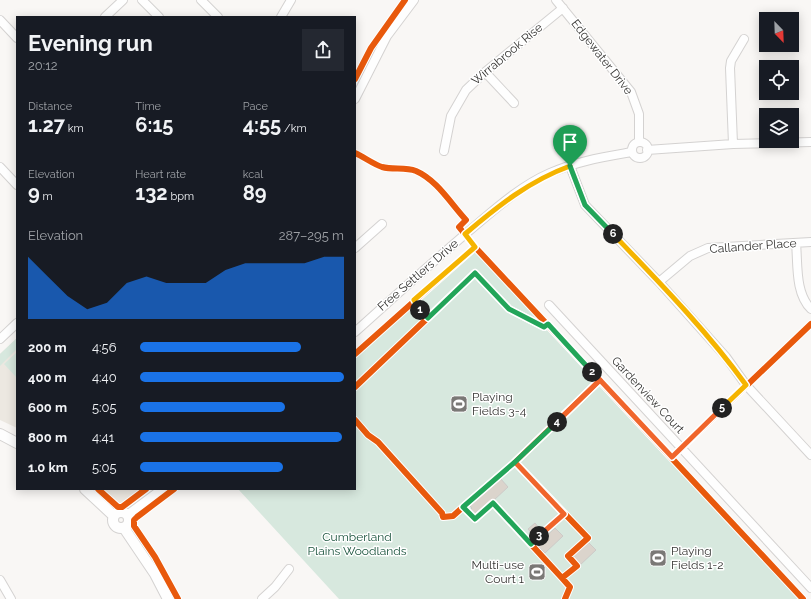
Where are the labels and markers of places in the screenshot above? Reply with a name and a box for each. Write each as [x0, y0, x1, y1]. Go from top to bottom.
pin [553, 125, 587, 166]
pin: 6 [603, 224, 623, 244]
pin: 1 [410, 300, 430, 320]
pin: 2 [582, 362, 602, 382]
place label: Playing Fields 3-4 [472, 390, 527, 418]
sports icon: Playing Fields 3-4 [449, 394, 469, 414]
pin: 5 [712, 398, 732, 418]
pin: 4 [547, 412, 567, 432]
pin: 3 [529, 526, 549, 546]
place label: Playing Fields 1-2 [671, 544, 724, 572]
sports icon: Playing Fields 1-2 [648, 548, 668, 568]
place label: Multi-use Court 1 [471, 558, 524, 586]
sports icon: Multi-use Court 1 [527, 562, 547, 582]

